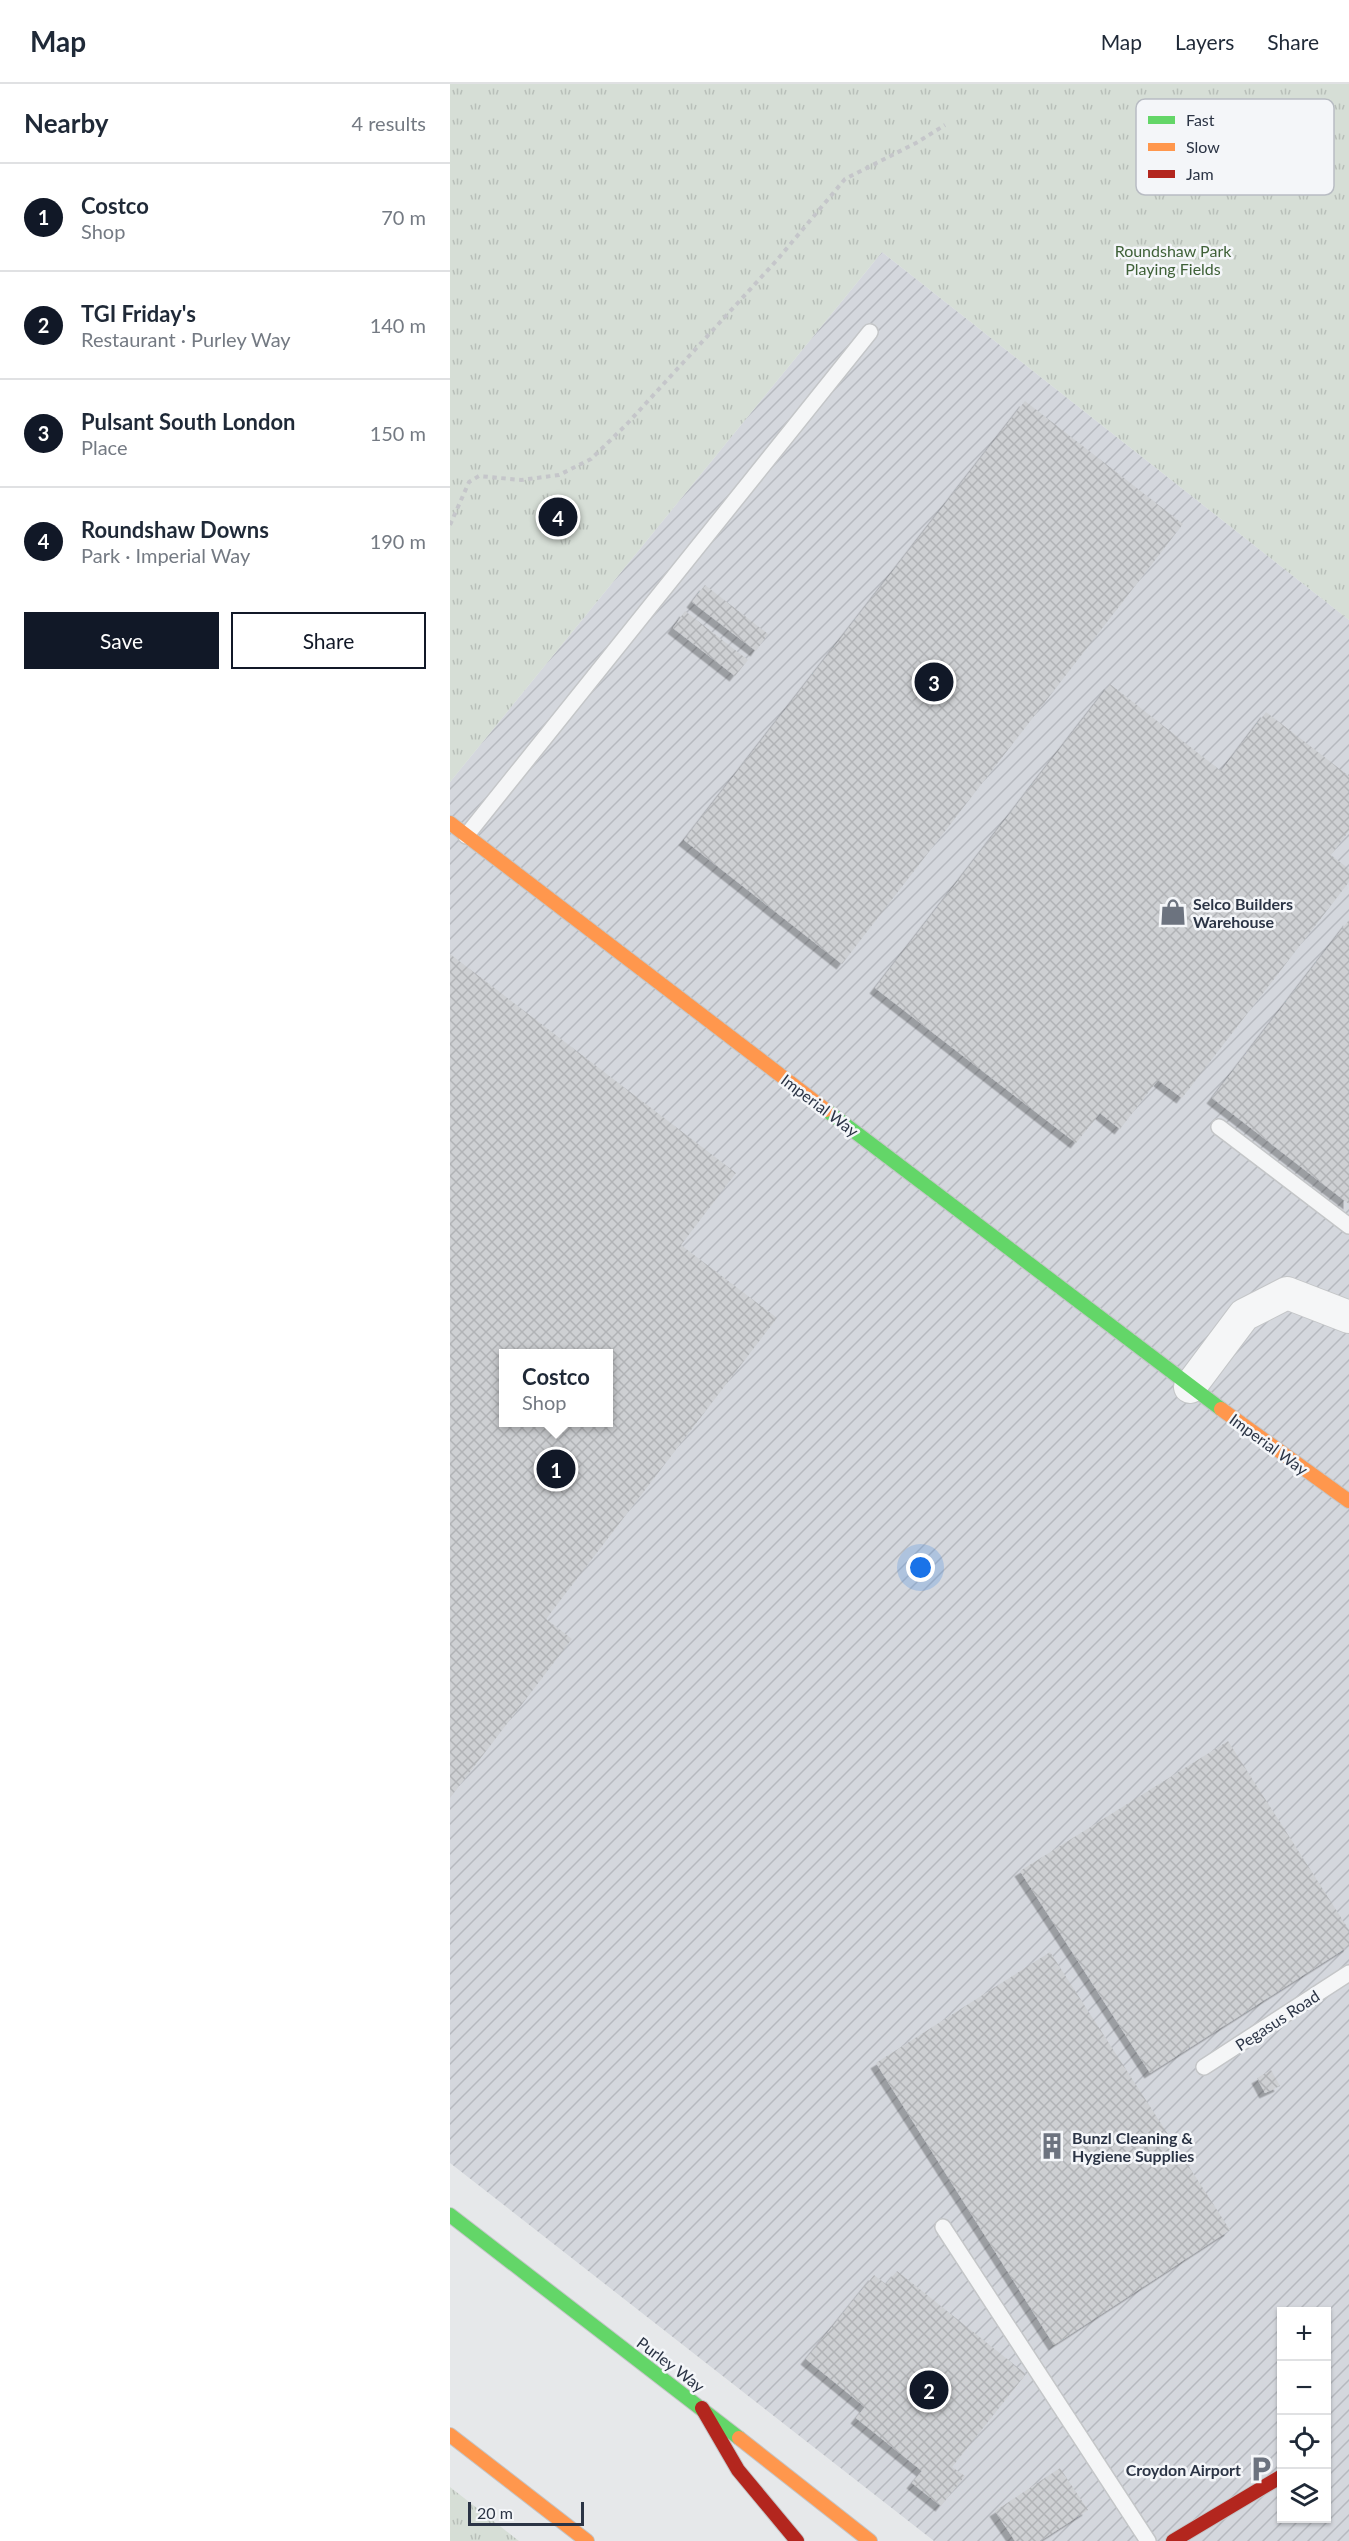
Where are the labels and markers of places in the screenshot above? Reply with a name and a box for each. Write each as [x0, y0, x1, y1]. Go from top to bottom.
pin: 4 [538, 494, 578, 540]
pin: 3 [914, 660, 954, 704]
place label: Selco Builders Warehouse [1193, 894, 1293, 931]
shop icon: Selco Builders Warehouse [1158, 897, 1188, 927]
pin: 1 [536, 1446, 576, 1492]
place label: Bunzl Cleaning & Hygiene Supplies [1072, 2128, 1194, 2165]
building icon: Bunzl Cleaning & Hygiene Supplies [1037, 2131, 1067, 2161]
pin: 2 [910, 2368, 948, 2412]
parking icon: Croydon Airport [1246, 2454, 1276, 2484]
place label: Croydon Airport [1126, 2460, 1241, 2479]

